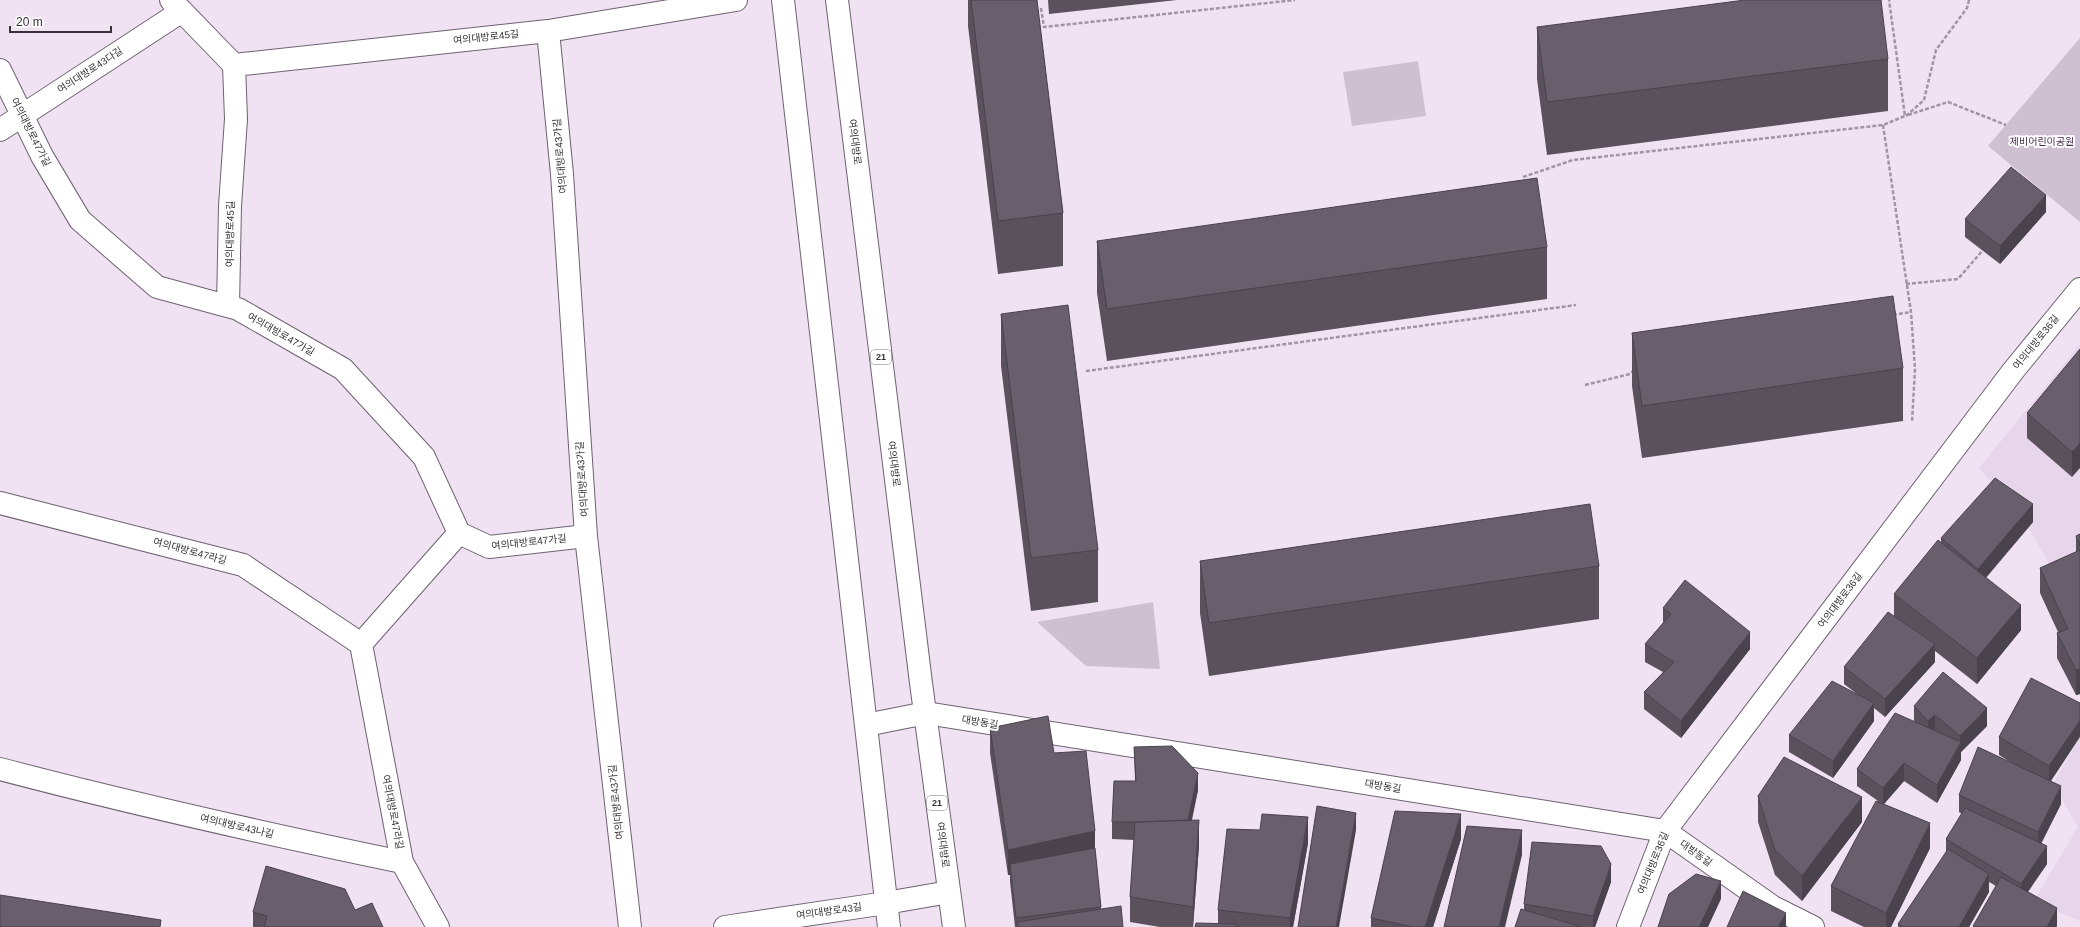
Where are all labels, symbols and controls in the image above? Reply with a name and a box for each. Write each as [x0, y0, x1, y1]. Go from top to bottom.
scale bar [10, 8, 111, 34]
text: 20 m [16, 15, 43, 29]
street label: 여의대방로45길 [452, 28, 520, 46]
street label: 여의대방로43다길 [55, 45, 125, 95]
street label: 여의대방로47가길 [9, 96, 53, 168]
street label: 여의대방로43가길 [551, 118, 569, 194]
street label: 여의대방로 [847, 119, 863, 165]
park label: 제비어린이공원 [2010, 136, 2074, 147]
street label: 여의대방로45길 [224, 201, 236, 267]
street label: 여의대방로47가길 [246, 310, 316, 358]
street label: 여의대방로36길 [2011, 313, 2061, 371]
road number: 21 [871, 350, 891, 364]
street label: 여의대방로43가길 [574, 441, 590, 517]
street label: 여의대방로 [886, 441, 902, 487]
street label: 여의대방로47가길 [491, 533, 567, 551]
street label: 여의대방로47라길 [152, 536, 228, 566]
street label: 여의대방로36길 [1816, 570, 1864, 630]
street label: 대방동길 [961, 714, 999, 730]
street label: 여의대방로43가길 [607, 764, 625, 840]
street label: 여의대방로47라길 [380, 774, 406, 850]
street label: 대방동길 [1364, 778, 1402, 794]
road number: 21 [927, 796, 947, 810]
street label: 여의대방로43나길 [199, 812, 275, 840]
street label: 여의대방로 [935, 822, 951, 868]
street label: 여의대방로36길 [1635, 830, 1671, 896]
street label: 대방동길 [1678, 838, 1714, 868]
street label: 여의대방로43길 [795, 901, 863, 921]

